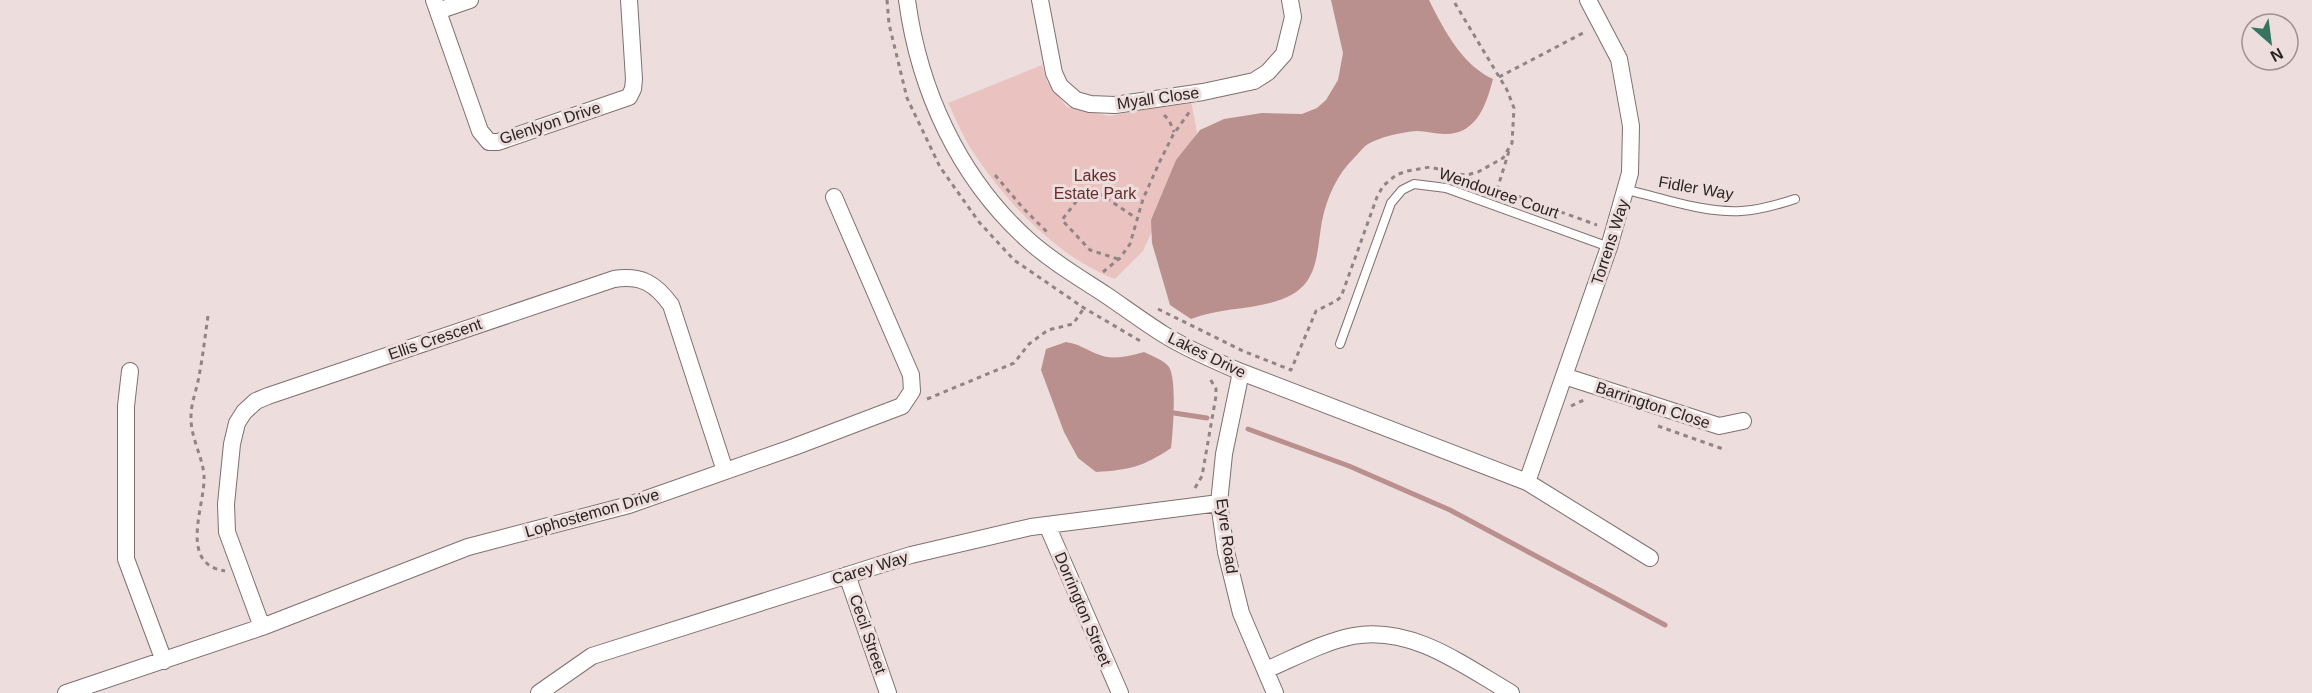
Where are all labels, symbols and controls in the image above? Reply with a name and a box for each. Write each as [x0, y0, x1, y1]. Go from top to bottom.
north arrow [2240, 12, 2300, 72]
text: N [2268, 45, 2286, 65]
street label: Myall Close [1116, 84, 1200, 112]
street label: Glenlyon Drive [497, 99, 603, 147]
street label: Wendouree Court [1437, 164, 1562, 222]
park label: Lakes Estate Park [1054, 167, 1137, 202]
street label: Fidler Way [1657, 173, 1735, 203]
street label: Torrens Way [1588, 197, 1632, 287]
street label: Ellis Crescent [386, 315, 485, 363]
street label: Lakes Drive [1165, 329, 1249, 381]
street label: Barrington Close [1594, 379, 1712, 432]
street label: Lophostemon Drive [523, 486, 661, 540]
street label: Eyre Road [1213, 497, 1241, 575]
street label: Carey Way [830, 548, 910, 588]
street label: Dorrington Street [1051, 550, 1115, 669]
street label: Cecil Street [847, 592, 890, 676]

